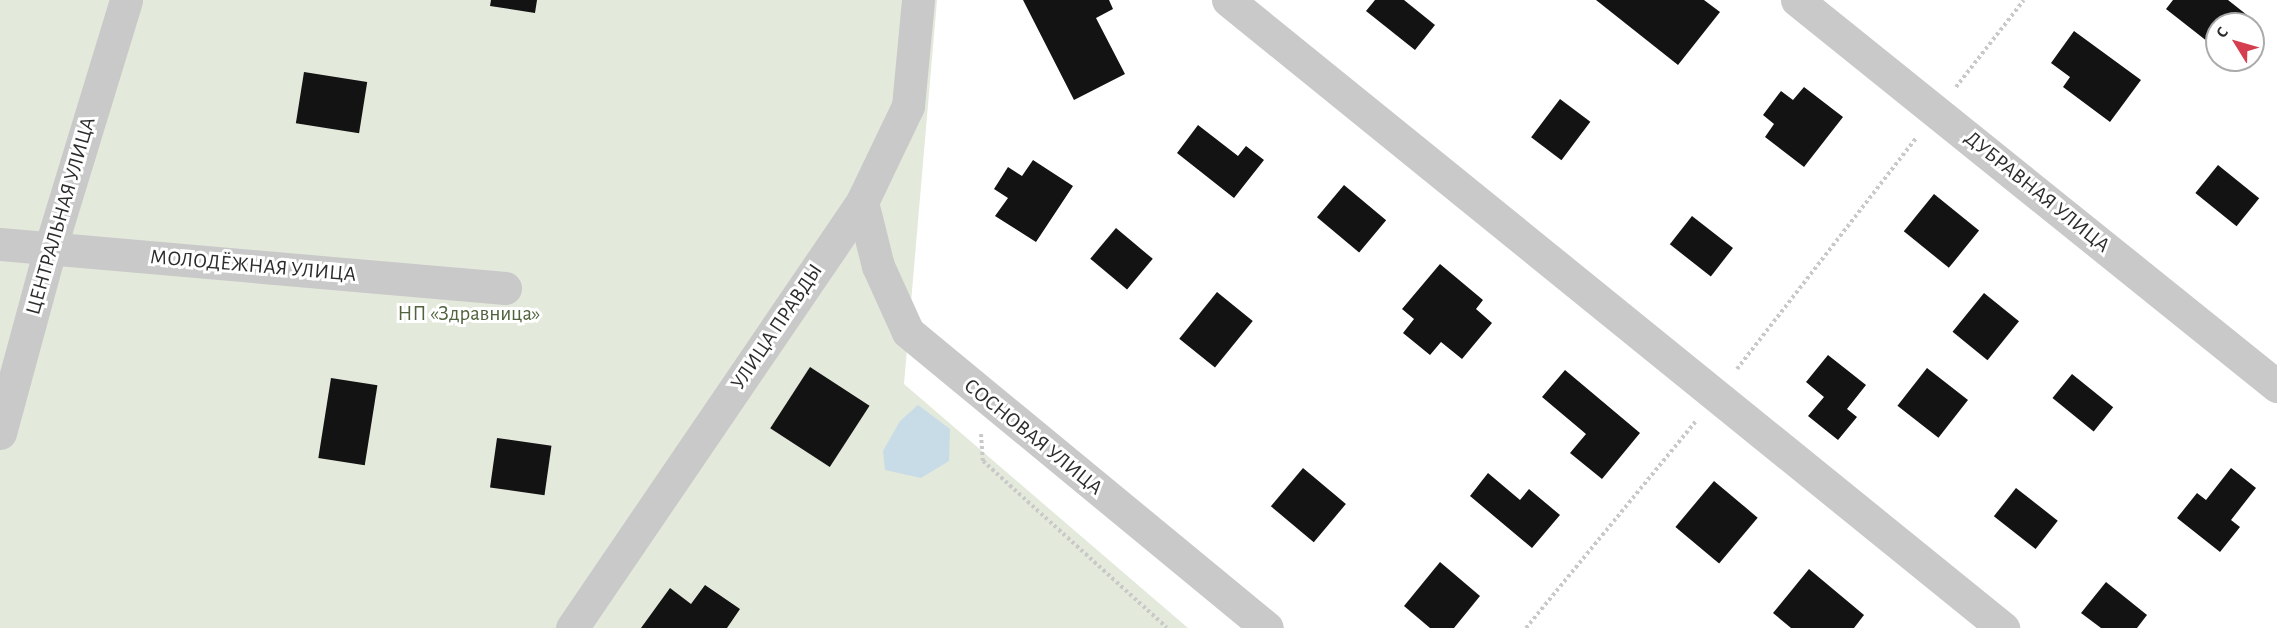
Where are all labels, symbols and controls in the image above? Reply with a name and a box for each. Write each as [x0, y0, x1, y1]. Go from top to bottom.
north arrow [2205, 12, 2265, 72]
text: С [2213, 24, 2231, 41]
street label: ЦЕНТРАЛЬНАЯ УЛИЦА [21, 114, 101, 318]
street label: ДУБРАВНАЯ УЛИЦА [1959, 126, 2115, 258]
street label: МОЛОДЁЖНАЯ УЛИЦА [149, 244, 357, 288]
street label: УЛИЦА ПРАВДЫ [726, 259, 828, 395]
park label: НП «Здравница» [398, 301, 540, 327]
street label: СОСНОВАЯ УЛИЦА [959, 373, 1107, 501]

